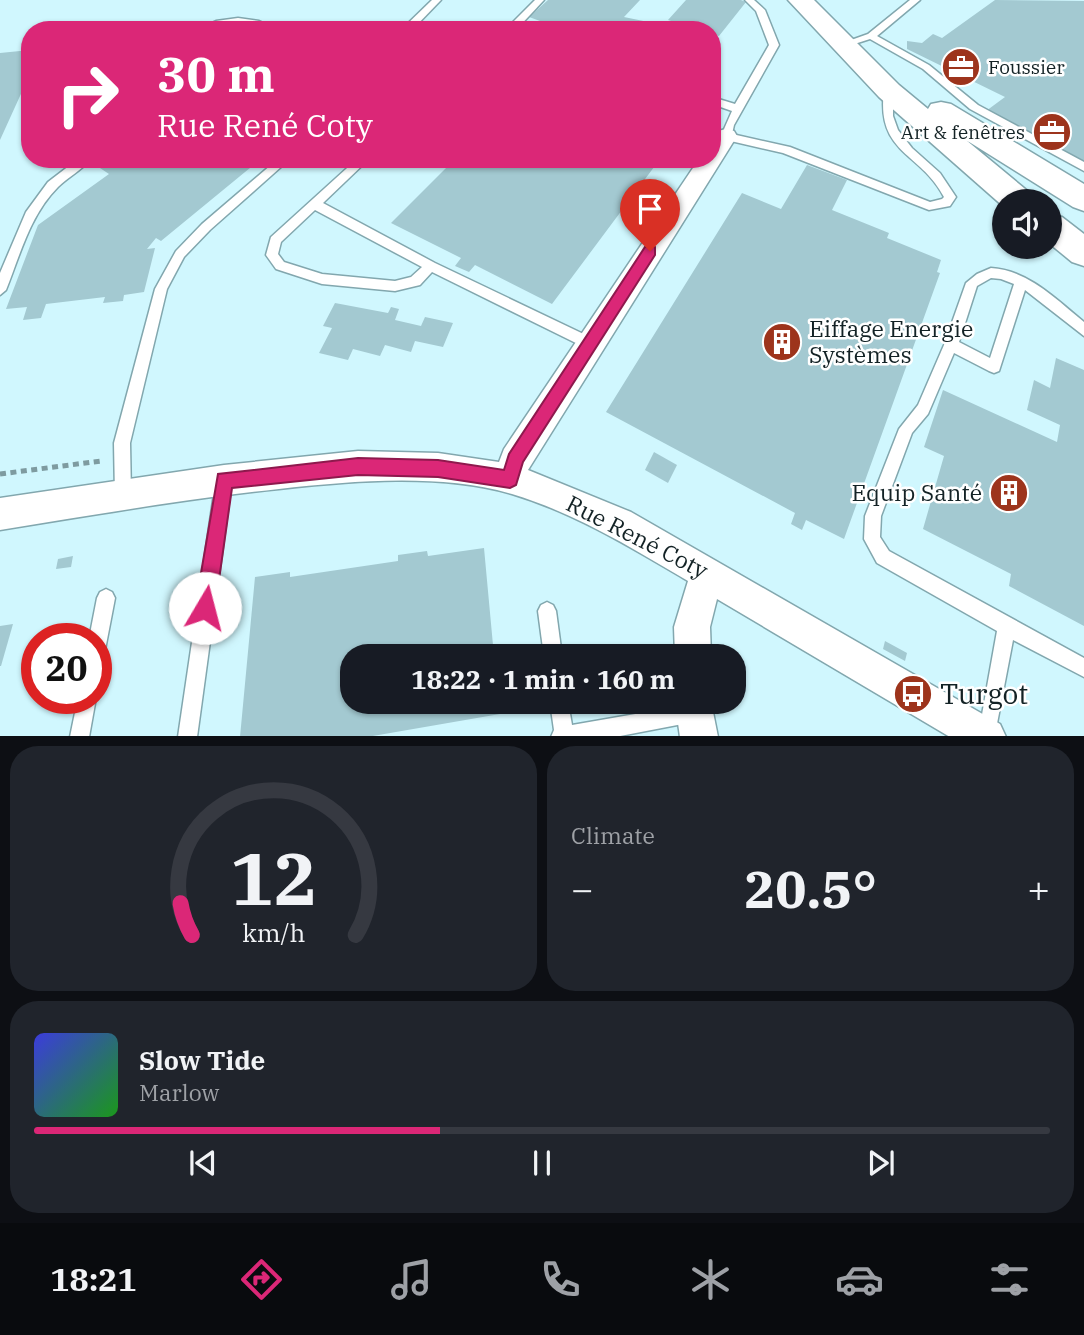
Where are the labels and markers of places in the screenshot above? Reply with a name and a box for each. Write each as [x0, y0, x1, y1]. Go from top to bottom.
office icon: Foussier [940, 46, 982, 88]
place label: Foussier [988, 55, 1065, 79]
office icon: Art & fenêtres [1031, 111, 1073, 153]
place label: Art & fenêtres [901, 120, 1025, 144]
pin [620, 179, 680, 251]
place label: Eiffage Energie Systèmes [809, 313, 973, 369]
building icon: Eiffage Energie Systèmes [761, 321, 803, 363]
building icon: Equip Santé [988, 472, 1030, 514]
place label: Equip Santé [852, 477, 982, 507]
bus stop icon: Turgot [892, 673, 934, 715]
place label: Turgot [940, 675, 1028, 712]

